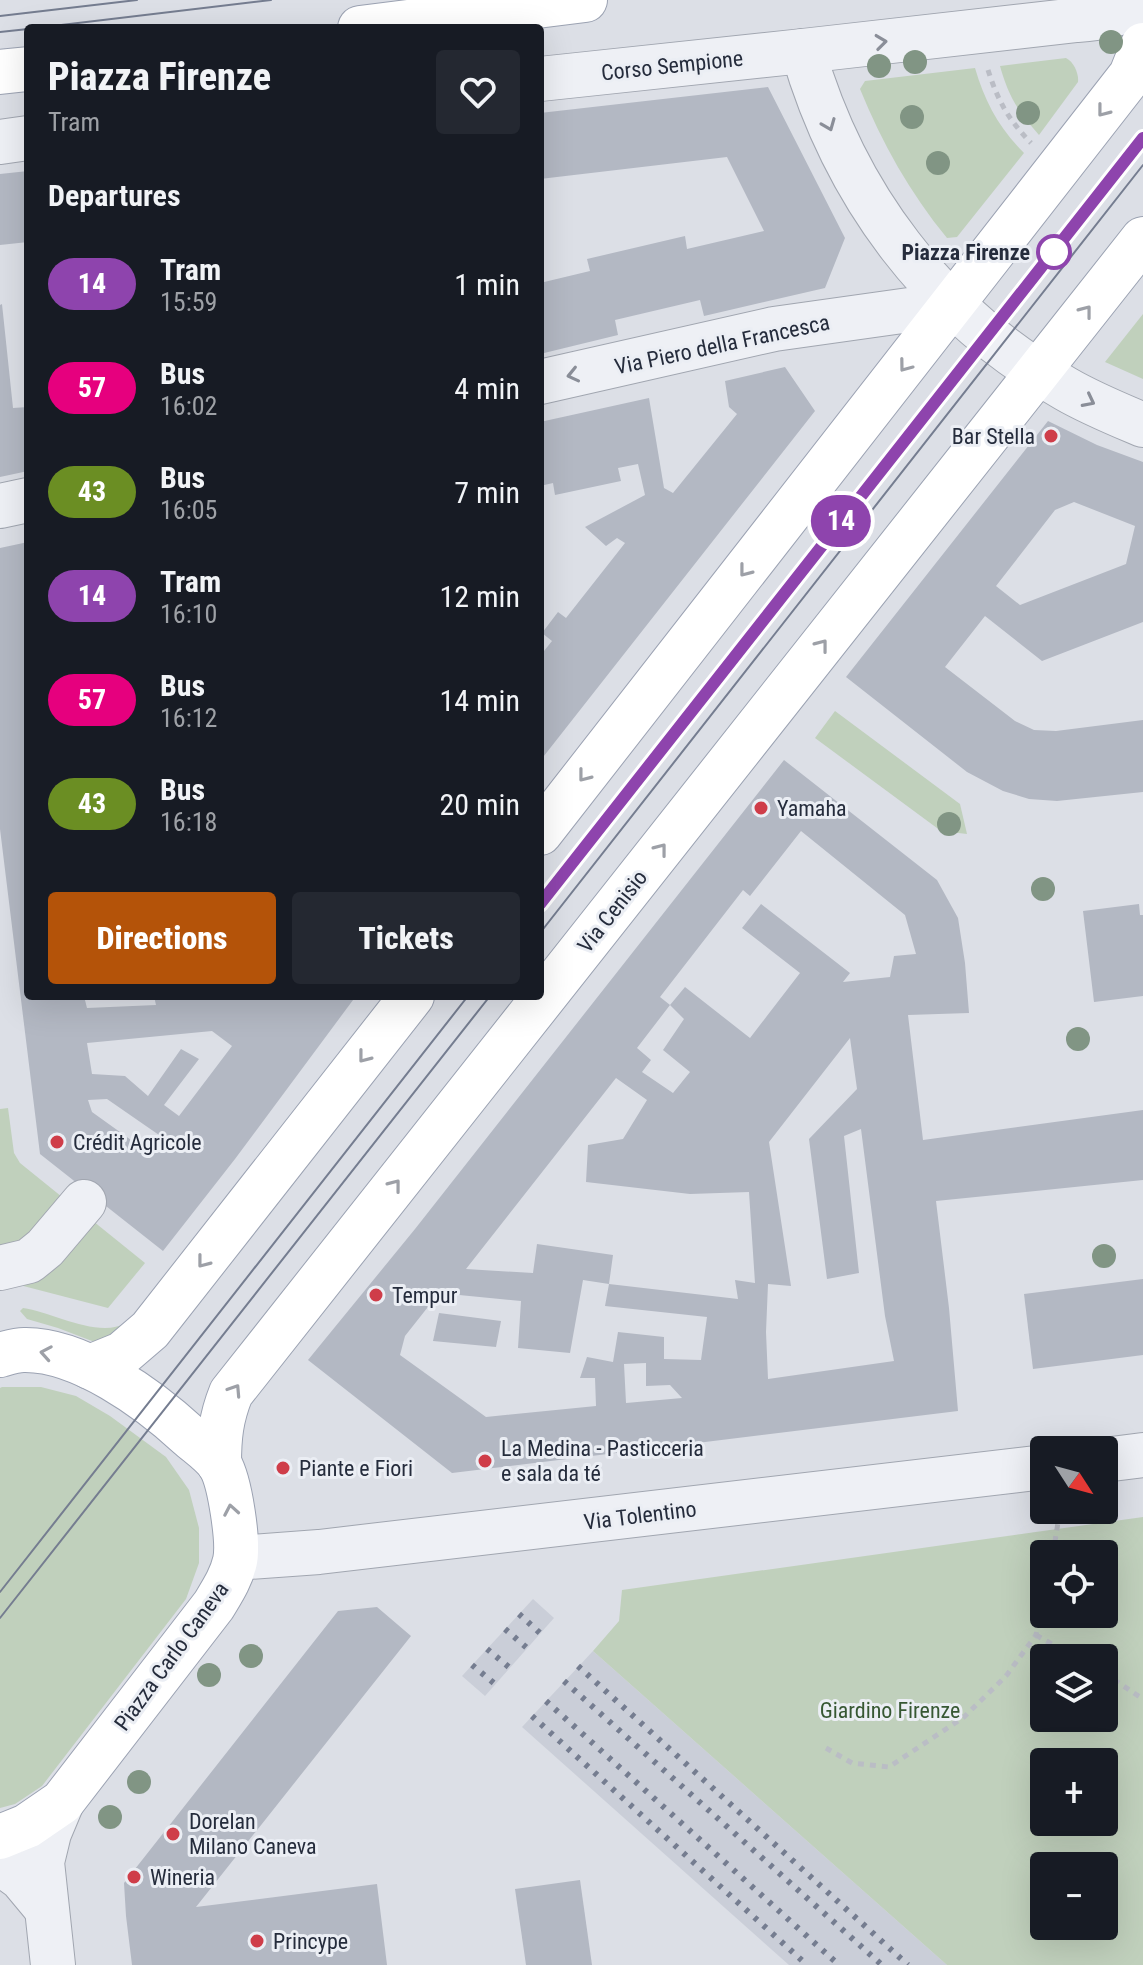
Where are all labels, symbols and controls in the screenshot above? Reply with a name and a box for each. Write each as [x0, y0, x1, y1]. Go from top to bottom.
one-way arrow [875, 34, 888, 51]
street label: Corso Sempione [600, 46, 744, 85]
button: heart [436, 50, 520, 134]
text: Piazza Firenze [48, 55, 271, 99]
one-way arrow [1098, 102, 1113, 116]
text: Tram [48, 107, 100, 137]
one-way arrow [819, 117, 836, 131]
text: Departures [48, 178, 181, 213]
marker: Piazza Firenze [1037, 235, 1071, 269]
place label: Piazza Firenze [902, 240, 1030, 265]
text: Tram [160, 252, 221, 287]
text: 14 [78, 267, 106, 300]
text: 1 min [454, 267, 520, 302]
text: 15:59 [160, 287, 217, 317]
one-way arrow [1076, 306, 1091, 320]
street label: Via Piero della Francesca [612, 309, 832, 379]
text: Bus [160, 356, 205, 391]
one-way arrow [900, 357, 914, 372]
one-way arrow [567, 366, 580, 383]
text: 57 [78, 371, 106, 404]
text: 4 min [454, 371, 520, 406]
text: 16:02 [160, 391, 217, 421]
one-way arrow [1080, 392, 1095, 407]
place label: Bar Stella [952, 424, 1035, 449]
marker: Bar Stella [1042, 427, 1060, 445]
text: Bus [160, 460, 205, 495]
text: 43 [78, 475, 106, 508]
text: 7 min [454, 475, 520, 510]
text: 16:05 [160, 495, 217, 525]
line badge: 14 [805, 495, 877, 547]
text: 14 [827, 504, 855, 537]
one-way arrow [740, 562, 755, 576]
text: Tram [160, 564, 221, 599]
text: 14 [78, 579, 106, 612]
text: 12 min [439, 579, 520, 614]
text: 16:10 [160, 599, 217, 629]
one-way arrow [812, 639, 826, 654]
text: Bus [160, 668, 205, 703]
text: 57 [78, 683, 106, 716]
text: 14 min [439, 683, 520, 718]
text: 16:12 [160, 703, 217, 733]
one-way arrow [580, 767, 594, 782]
text: Bus [160, 772, 205, 807]
text: 43 [78, 787, 106, 820]
text: 20 min [439, 787, 520, 822]
place label: Yamaha [777, 796, 847, 821]
marker: Yamaha [752, 799, 770, 817]
text: 16:18 [160, 807, 217, 837]
one-way arrow [651, 843, 665, 858]
street label: Via Cenisio [573, 865, 652, 957]
button: Directions [48, 892, 276, 984]
button: Tickets [292, 892, 520, 984]
one-way arrow [359, 1048, 373, 1063]
place label: Crédit Agricole [73, 1130, 202, 1155]
marker: Crédit Agricole [48, 1133, 66, 1151]
one-way arrow [386, 1179, 400, 1194]
one-way arrow [198, 1253, 213, 1267]
place label: Tempur [392, 1283, 458, 1308]
marker: Tempur [367, 1286, 385, 1304]
one-way arrow [39, 1346, 52, 1363]
one-way arrow [226, 1384, 241, 1399]
place label: La Medina - Pasticceria e sala da té [501, 1436, 704, 1486]
north arrow [1030, 1436, 1118, 1524]
map controls [1030, 1436, 1118, 1940]
marker: La Medina - Pasticceria e sala da té [476, 1452, 494, 1470]
place label: Piante e Fiori [299, 1456, 413, 1481]
marker: Piante e Fiori [274, 1459, 292, 1477]
street label: Via Tolentino [582, 1496, 698, 1535]
one-way arrow [224, 1504, 241, 1517]
button: locate [1030, 1540, 1118, 1628]
street label: Piazza Carlo Caneva [109, 1577, 234, 1735]
button: layers [1030, 1644, 1118, 1732]
park label: Giardino Firenze [820, 1698, 960, 1723]
button: + [1030, 1748, 1118, 1836]
place label: Dorelan Milano Caneva [189, 1809, 317, 1859]
marker: Dorelan Milano Caneva [164, 1825, 182, 1843]
button: − [1030, 1852, 1118, 1940]
place label: Wineria [150, 1865, 215, 1890]
marker: Wineria [125, 1868, 143, 1886]
place label: Princype [273, 1929, 348, 1954]
marker: Princype [248, 1932, 266, 1950]

